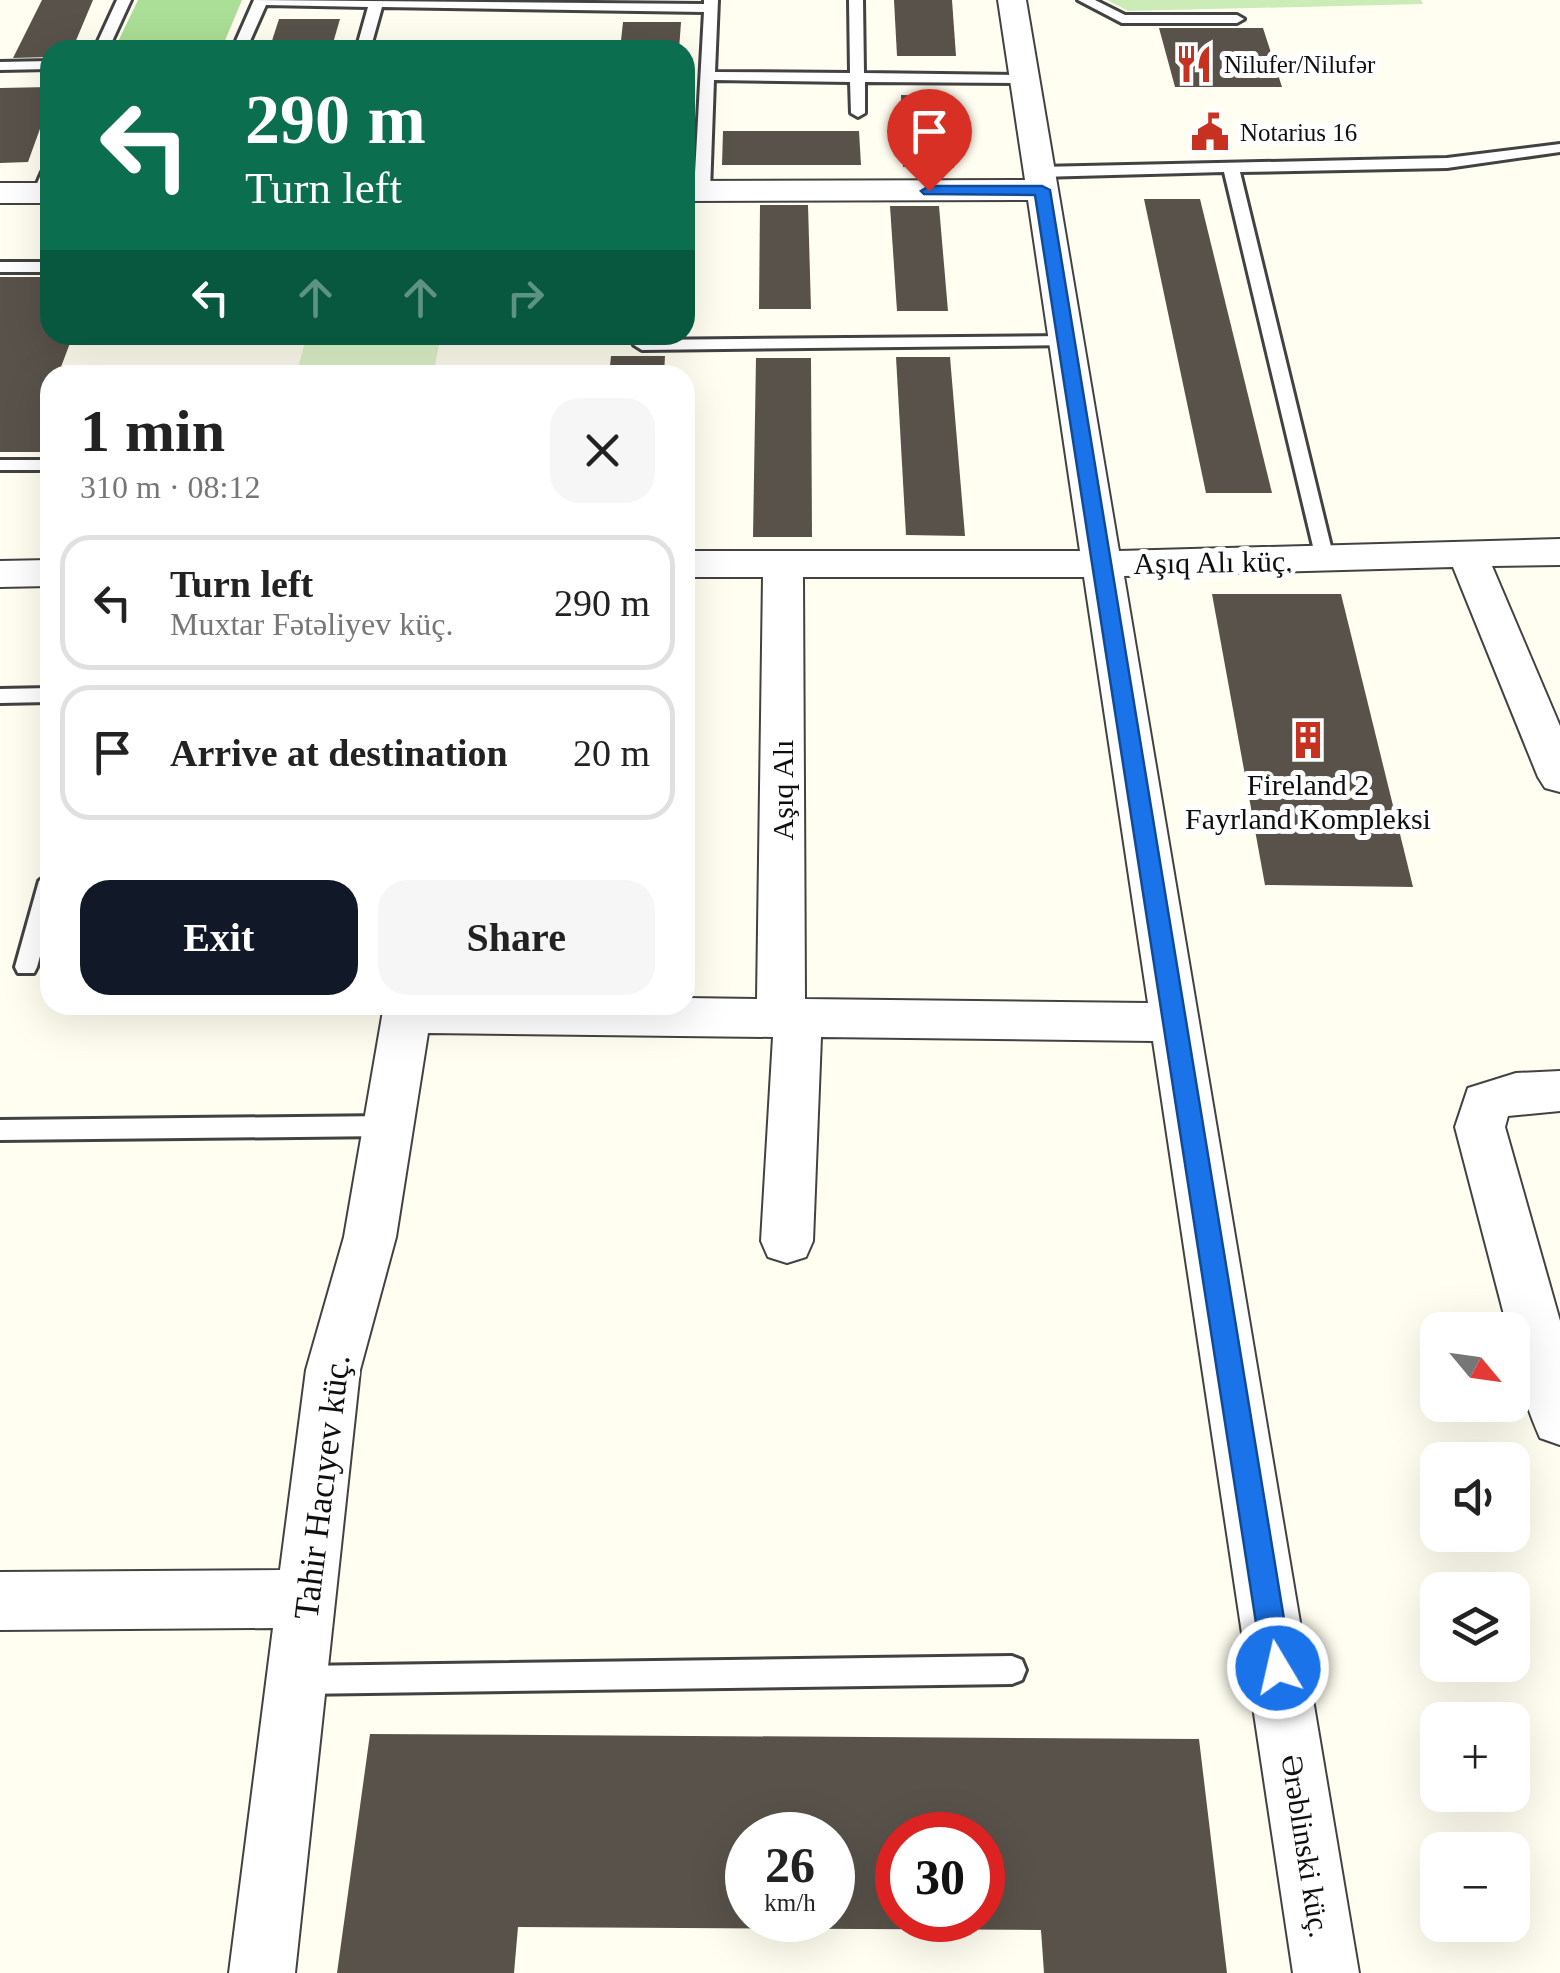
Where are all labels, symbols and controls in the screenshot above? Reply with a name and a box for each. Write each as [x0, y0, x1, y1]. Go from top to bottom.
restaurant icon: Nilufer/Nilufər [1173, 43, 1215, 85]
place label: Nilufer/Nilufər [1224, 51, 1376, 78]
icon: left [80, 80, 210, 210]
text: 290 m [245, 81, 426, 158]
pin [887, 89, 972, 192]
icon: arrive [902, 104, 957, 159]
public building icon: Notarius 16 [1189, 111, 1231, 153]
place label: Notarius 16 [1240, 119, 1357, 146]
text: Turn left [245, 163, 402, 213]
icon: left [183, 270, 238, 325]
icon: ahead [288, 270, 343, 325]
icon: ahead [393, 270, 448, 325]
icon: right [498, 270, 553, 325]
text: 1 min [80, 398, 225, 464]
button: close [550, 398, 655, 503]
text: 310 m · 08:12 [80, 469, 260, 505]
street label: Aşıq Alı küç. [1133, 544, 1293, 580]
text: Turn left [170, 563, 313, 605]
icon: left [85, 575, 140, 630]
text: 290 m [554, 582, 650, 624]
text: Muxtar Fətəliyev küç. [170, 606, 453, 642]
building icon: Fireland 2 Fayrland Kompleksi [1287, 719, 1329, 761]
icon: arrive [85, 725, 140, 780]
text: Arrive at destination [170, 732, 508, 774]
text: 20 m [573, 732, 650, 774]
street label: Aşıq Alı [766, 740, 799, 840]
place label: Fireland 2 Fayrland Kompleksi [1185, 768, 1431, 835]
button: Exit [80, 880, 358, 995]
button: Share [378, 880, 655, 995]
north arrow [1420, 1312, 1530, 1422]
map controls [1420, 1312, 1530, 1942]
street label: Tahir Hacıyev küç. [286, 1352, 358, 1622]
button: sound [1420, 1442, 1530, 1552]
button: layers [1420, 1572, 1530, 1682]
position arrow [1226, 1616, 1330, 1720]
button: + [1420, 1702, 1530, 1812]
street label: Ərəblinski küç. [1275, 1752, 1337, 1940]
speed limit sign: 30 [875, 1812, 1005, 1942]
button: − [1420, 1832, 1530, 1942]
text: 26 [765, 1837, 815, 1893]
text: km/h [764, 1889, 816, 1916]

